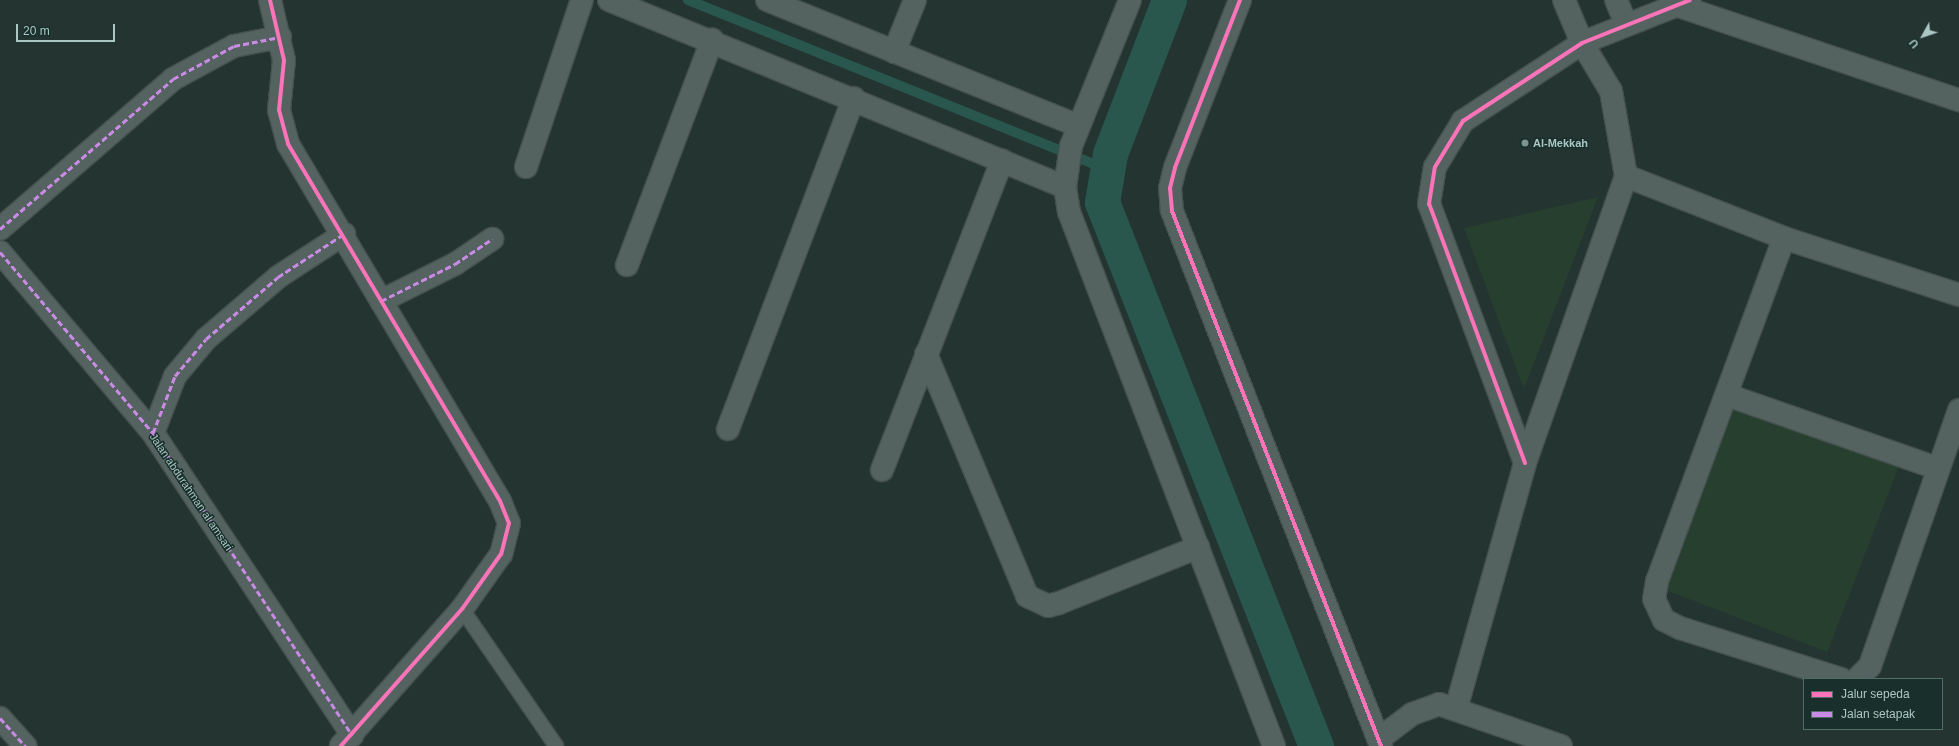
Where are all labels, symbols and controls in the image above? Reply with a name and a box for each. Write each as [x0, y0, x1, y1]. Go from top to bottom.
scale bar [18, 16, 117, 42]
north arrow [1903, 16, 1943, 56]
text: 20 m [23, 24, 50, 38]
text: U [1907, 37, 1921, 51]
place label: Al-Mekkah [1533, 136, 1588, 150]
marker: Al-Mekkah [1520, 138, 1530, 148]
street label: Jalan abdurahman al amsari [147, 431, 235, 553]
legend [1803, 678, 1943, 730]
text: Jalur sepeda [1841, 687, 1910, 701]
text: Jalan setapak [1841, 707, 1915, 721]

